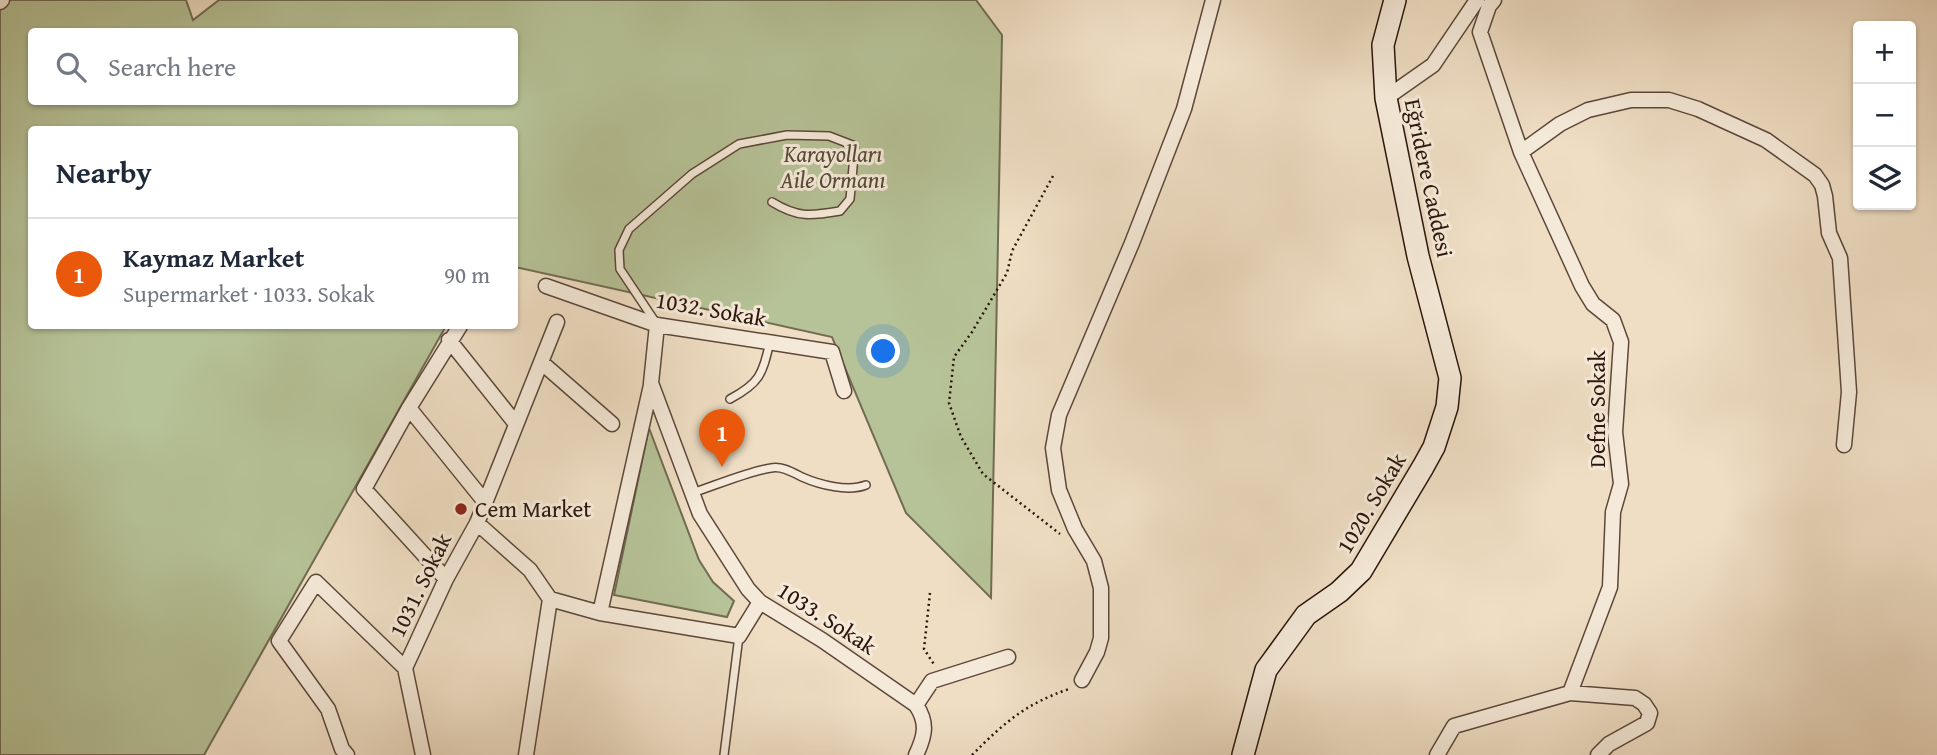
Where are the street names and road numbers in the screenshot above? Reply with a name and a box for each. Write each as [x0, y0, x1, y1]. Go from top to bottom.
street label: Eğridere Caddesi [1397, 96, 1462, 260]
street label: 1032. Sokak [653, 283, 769, 335]
street label: Defne Sokak [1580, 350, 1613, 468]
street label: 1020. Sokak [1328, 446, 1414, 559]
street label: 1031. Sokak [380, 527, 459, 642]
street label: 1033. Sokak [771, 573, 884, 662]

